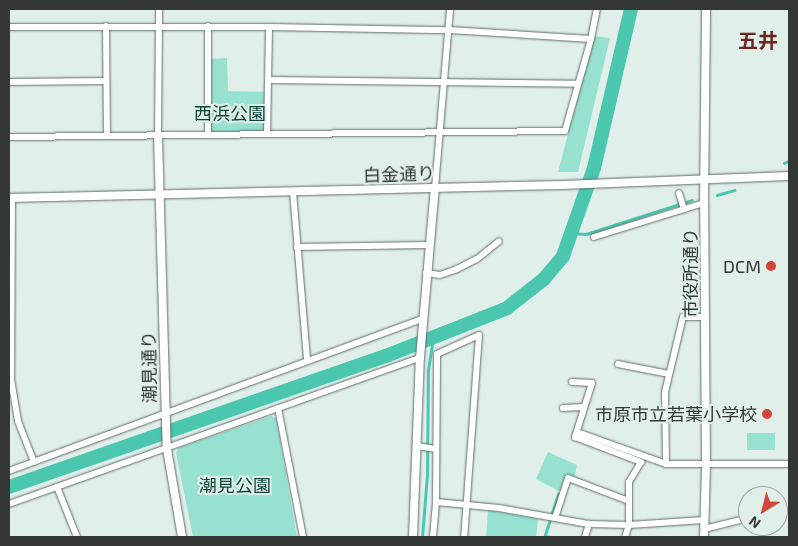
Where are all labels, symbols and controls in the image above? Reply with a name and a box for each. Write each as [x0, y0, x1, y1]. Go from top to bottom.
district label: 五井 [738, 28, 778, 52]
park label: 西浜公園 [194, 102, 266, 124]
street label: 白金通り [363, 162, 435, 186]
street label: 市役所通り [679, 228, 701, 318]
place label: DCM [723, 255, 761, 277]
marker: DCM [765, 260, 777, 272]
street label: 潮見通り [138, 331, 160, 403]
place label: 市原市立若葉小学校 [595, 403, 757, 425]
marker: 市原市立若葉小学校 [761, 408, 773, 420]
park label: 潮見公園 [199, 474, 271, 496]
north arrow [738, 486, 788, 536]
text: N [745, 513, 764, 533]

